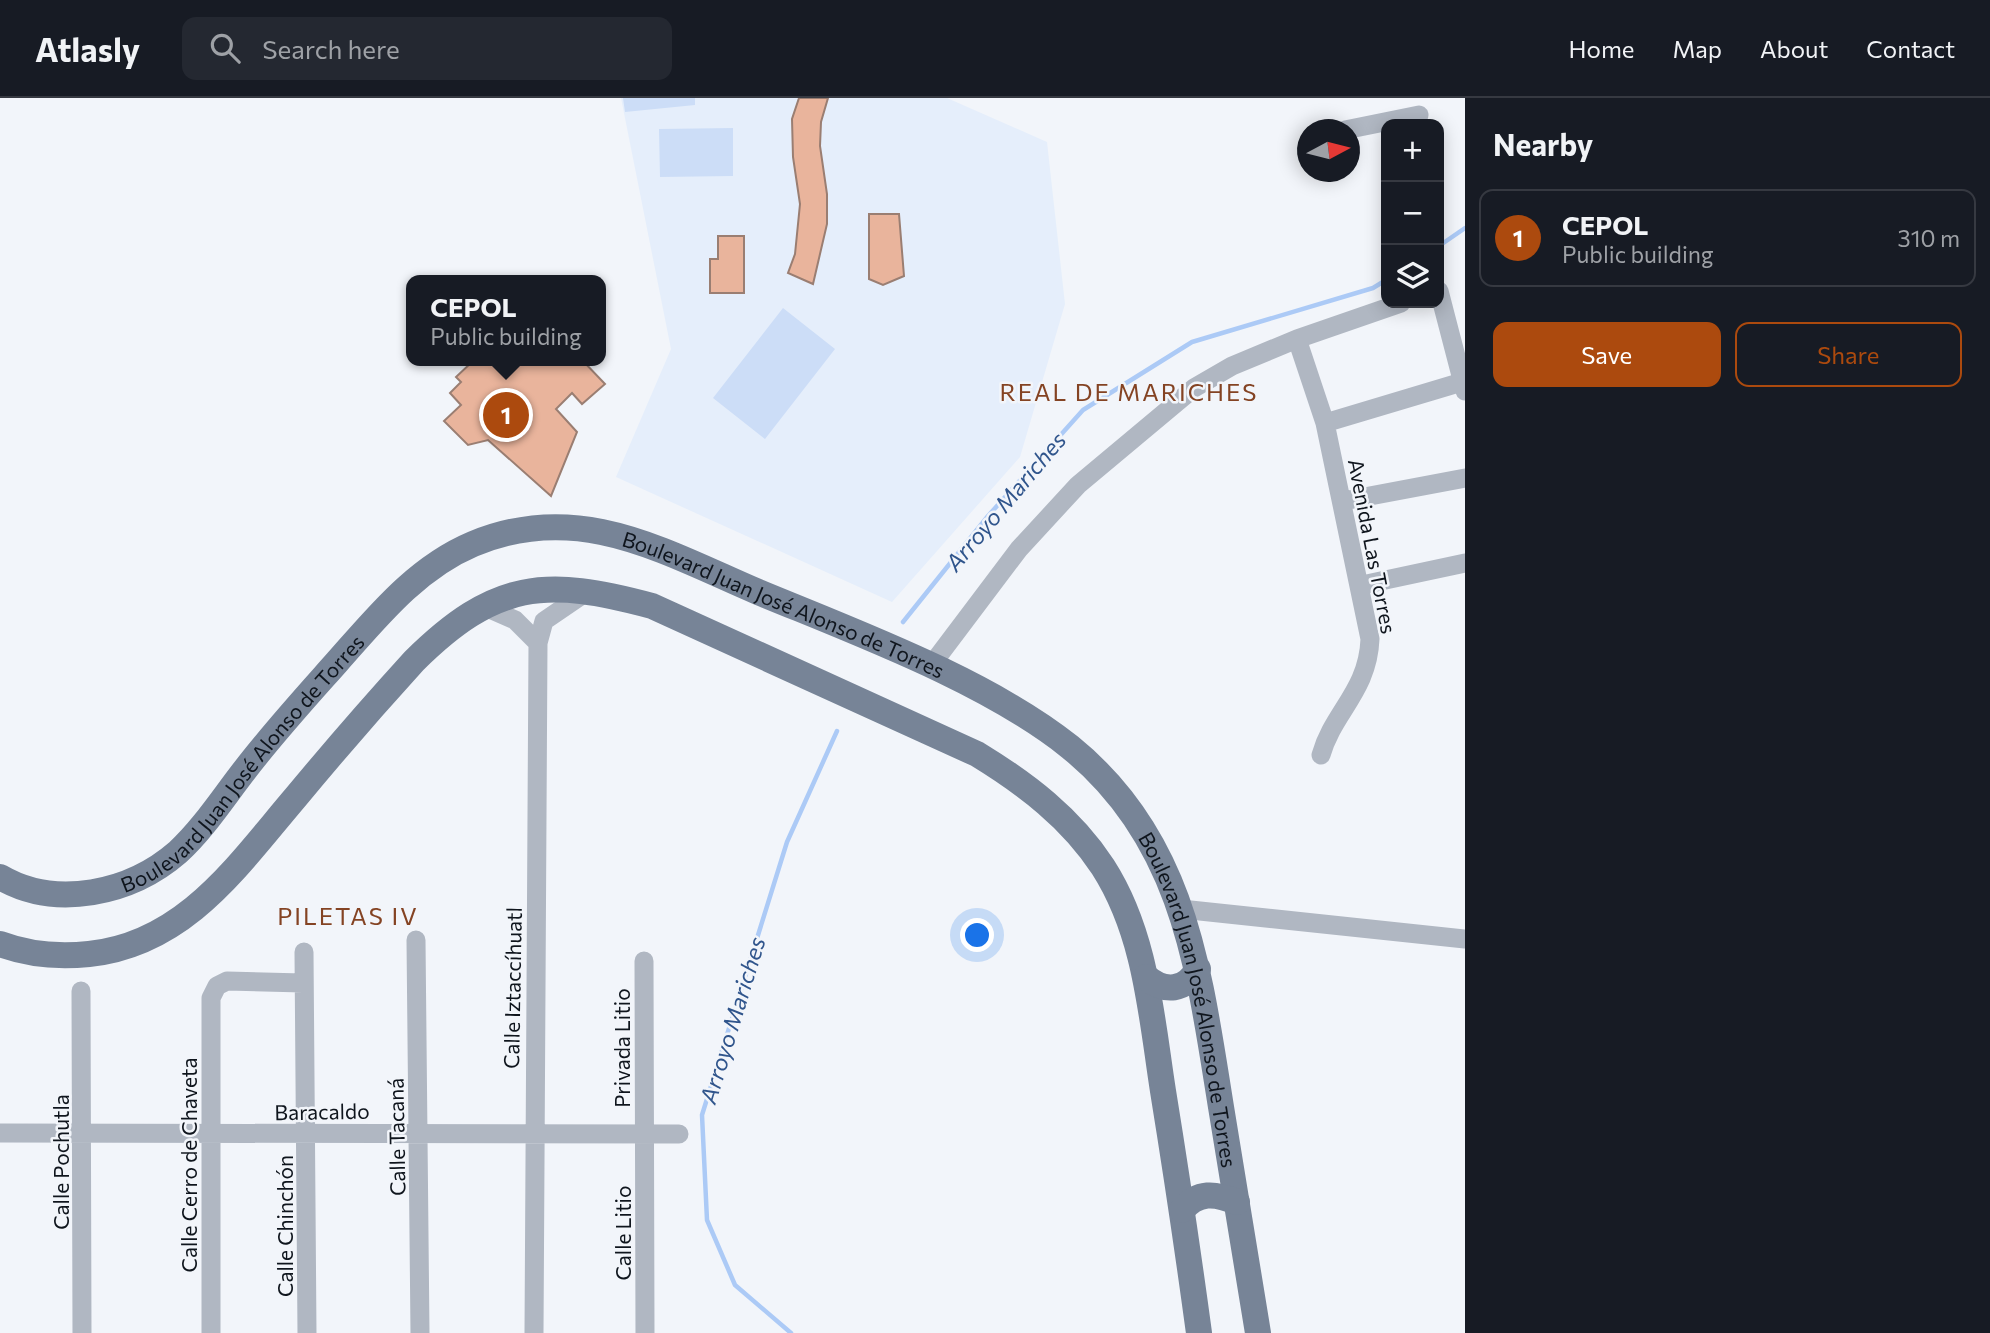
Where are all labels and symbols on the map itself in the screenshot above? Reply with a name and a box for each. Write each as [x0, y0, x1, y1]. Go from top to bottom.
north arrow [1297, 119, 1360, 182]
district label: REAL DE MARICHES [1000, 377, 1258, 406]
pin: 1 [483, 389, 529, 441]
water label: Arroyo Mariches [938, 426, 1071, 577]
street label: Avenida Las Torres [1344, 456, 1402, 636]
street label: Boulevard Juan José Alonso de Torres [620, 525, 949, 682]
street label: Boulevard Juan José Alonso de Torres [117, 629, 368, 897]
street label: Boulevard Juan José Alonso de Torres [1134, 827, 1243, 1169]
district label: PILETAS IV [277, 901, 419, 930]
street label: Calle Iztaccíhuatl [498, 907, 526, 1069]
your location [960, 918, 994, 952]
water label: Arroyo Mariches [693, 933, 771, 1108]
street label: Privada Litio [609, 988, 634, 1108]
street label: Calle Cerro de Chaveta [176, 1058, 201, 1272]
street label: Calle Tacaná [382, 1078, 410, 1196]
street label: Calle Pochutla [48, 1094, 73, 1230]
street label: Baracaldo [274, 1098, 370, 1124]
street label: Calle Chinchón [272, 1155, 297, 1297]
street label: Calle Litio [610, 1185, 635, 1281]

